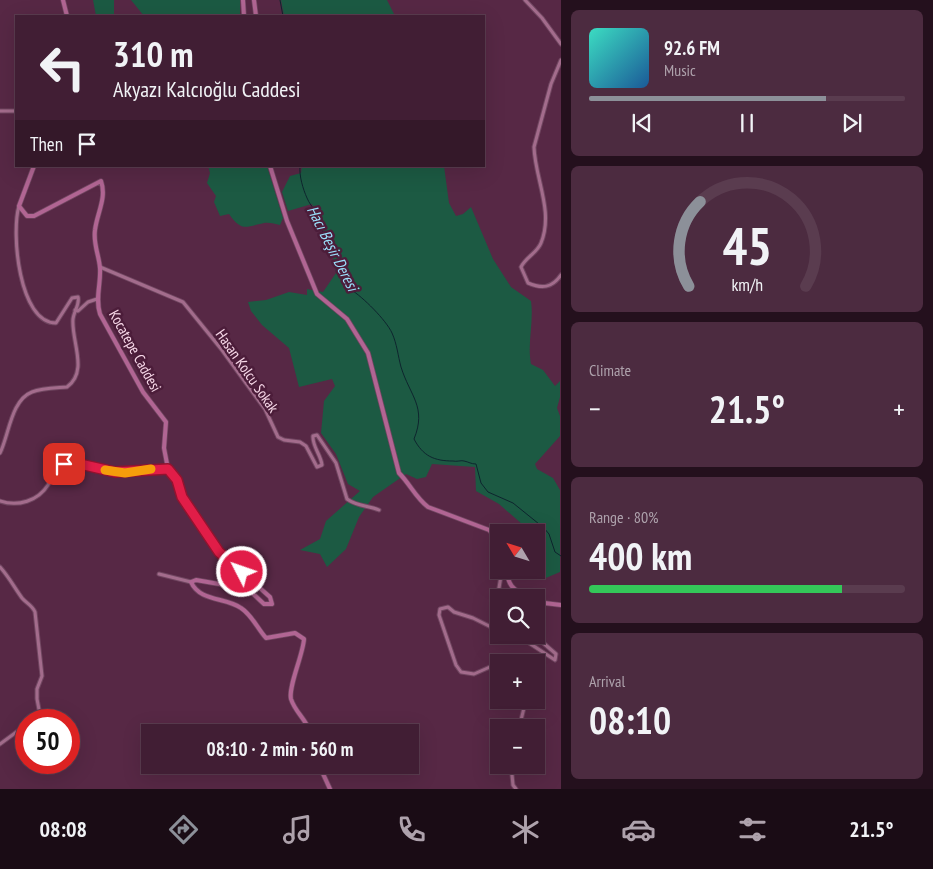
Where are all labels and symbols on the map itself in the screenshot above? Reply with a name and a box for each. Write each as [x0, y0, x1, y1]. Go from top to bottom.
water label: Hacı Beşir Deresi [303, 202, 364, 296]
street label: Kocatepe Caddesi [105, 306, 166, 395]
street label: Hasan Kolcu Sokak [212, 325, 283, 416]
pin [43, 443, 85, 485]
north arrow [490, 524, 545, 579]
position arrow [215, 545, 267, 597]
speed limit sign: 50 [15, 709, 80, 774]

